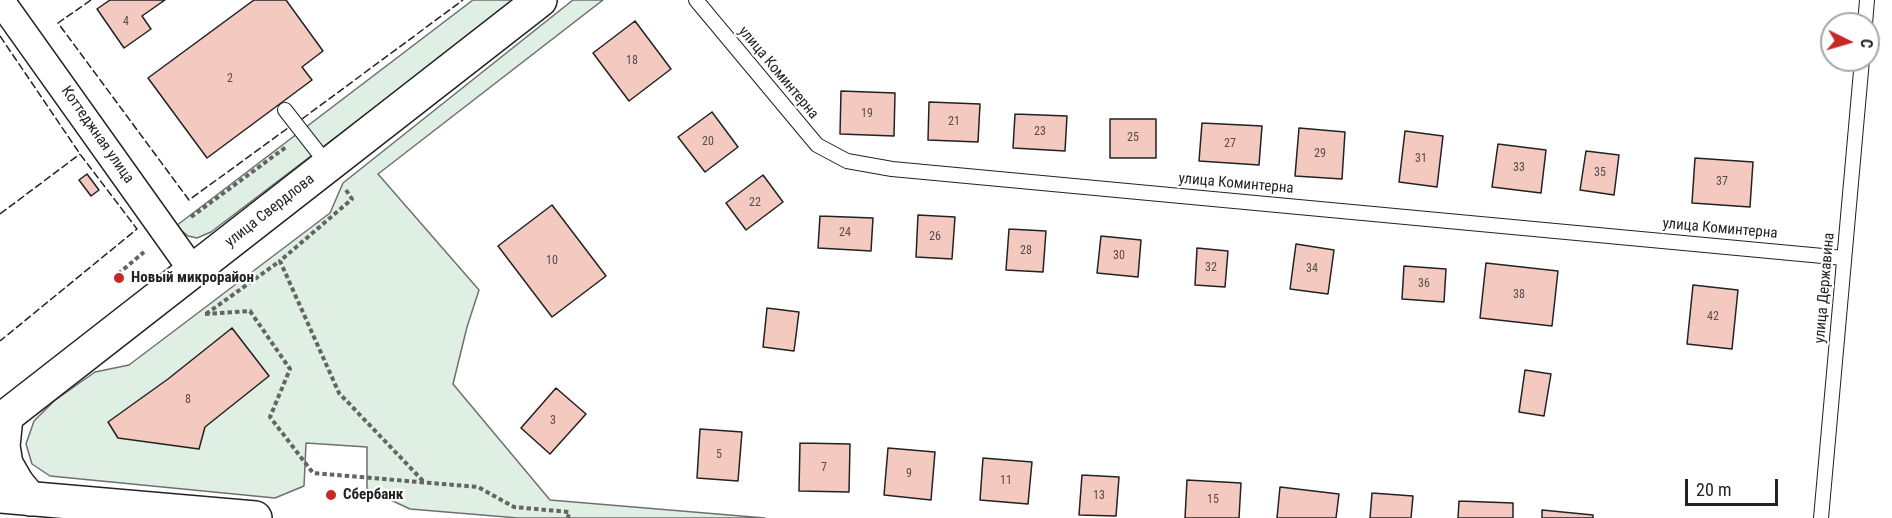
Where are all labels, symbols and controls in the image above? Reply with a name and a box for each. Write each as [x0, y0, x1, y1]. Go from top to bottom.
north arrow [1820, 12, 1880, 72]
house number: 4 [123, 15, 129, 29]
street label: улица Коминтерна [734, 23, 822, 123]
text: С [1857, 38, 1876, 49]
house number: 18 [626, 54, 638, 68]
house number: 2 [227, 72, 233, 86]
street label: Коттеджная улица [57, 83, 137, 187]
house number: 19 [861, 107, 873, 121]
house number: 21 [948, 115, 960, 129]
house number: 23 [1034, 125, 1046, 139]
house number: 25 [1127, 131, 1139, 145]
house number: 20 [702, 135, 714, 149]
house number: 27 [1224, 137, 1236, 151]
house number: 29 [1314, 147, 1326, 161]
house number: 31 [1415, 152, 1427, 166]
house number: 33 [1513, 161, 1525, 175]
house number: 35 [1594, 166, 1606, 180]
street label: улица Коминтерна [1178, 170, 1294, 198]
street label: улица Свердлова [222, 171, 318, 251]
house number: 37 [1716, 175, 1728, 189]
house number: 22 [749, 196, 761, 210]
street label: улица Коминтерна [1662, 215, 1778, 243]
house number: 24 [839, 226, 851, 240]
house number: 26 [929, 230, 941, 244]
street label: улица Державина [1811, 232, 1839, 344]
house number: 28 [1020, 244, 1032, 258]
house number: 30 [1113, 249, 1125, 263]
house number: 10 [546, 254, 558, 268]
house number: 32 [1205, 261, 1217, 275]
house number: 34 [1306, 262, 1318, 276]
place label: Новый микрорайон [131, 269, 254, 287]
marker: Новый микрорайон [112, 271, 126, 285]
house number: 36 [1418, 277, 1430, 291]
house number: 38 [1513, 288, 1525, 302]
house number: 42 [1707, 310, 1719, 324]
house number: 8 [185, 393, 191, 407]
house number: 3 [550, 414, 556, 428]
house number: 5 [716, 448, 722, 462]
house number: 7 [821, 461, 827, 475]
house number: 9 [906, 467, 912, 481]
scale bar [1688, 467, 1781, 505]
house number: 11 [1000, 474, 1012, 488]
text: 20 m [1696, 479, 1731, 500]
place label: Сбербанк [343, 486, 403, 504]
marker: Сбербанк [324, 488, 338, 502]
house number: 13 [1093, 489, 1105, 503]
house number: 15 [1207, 493, 1219, 507]

